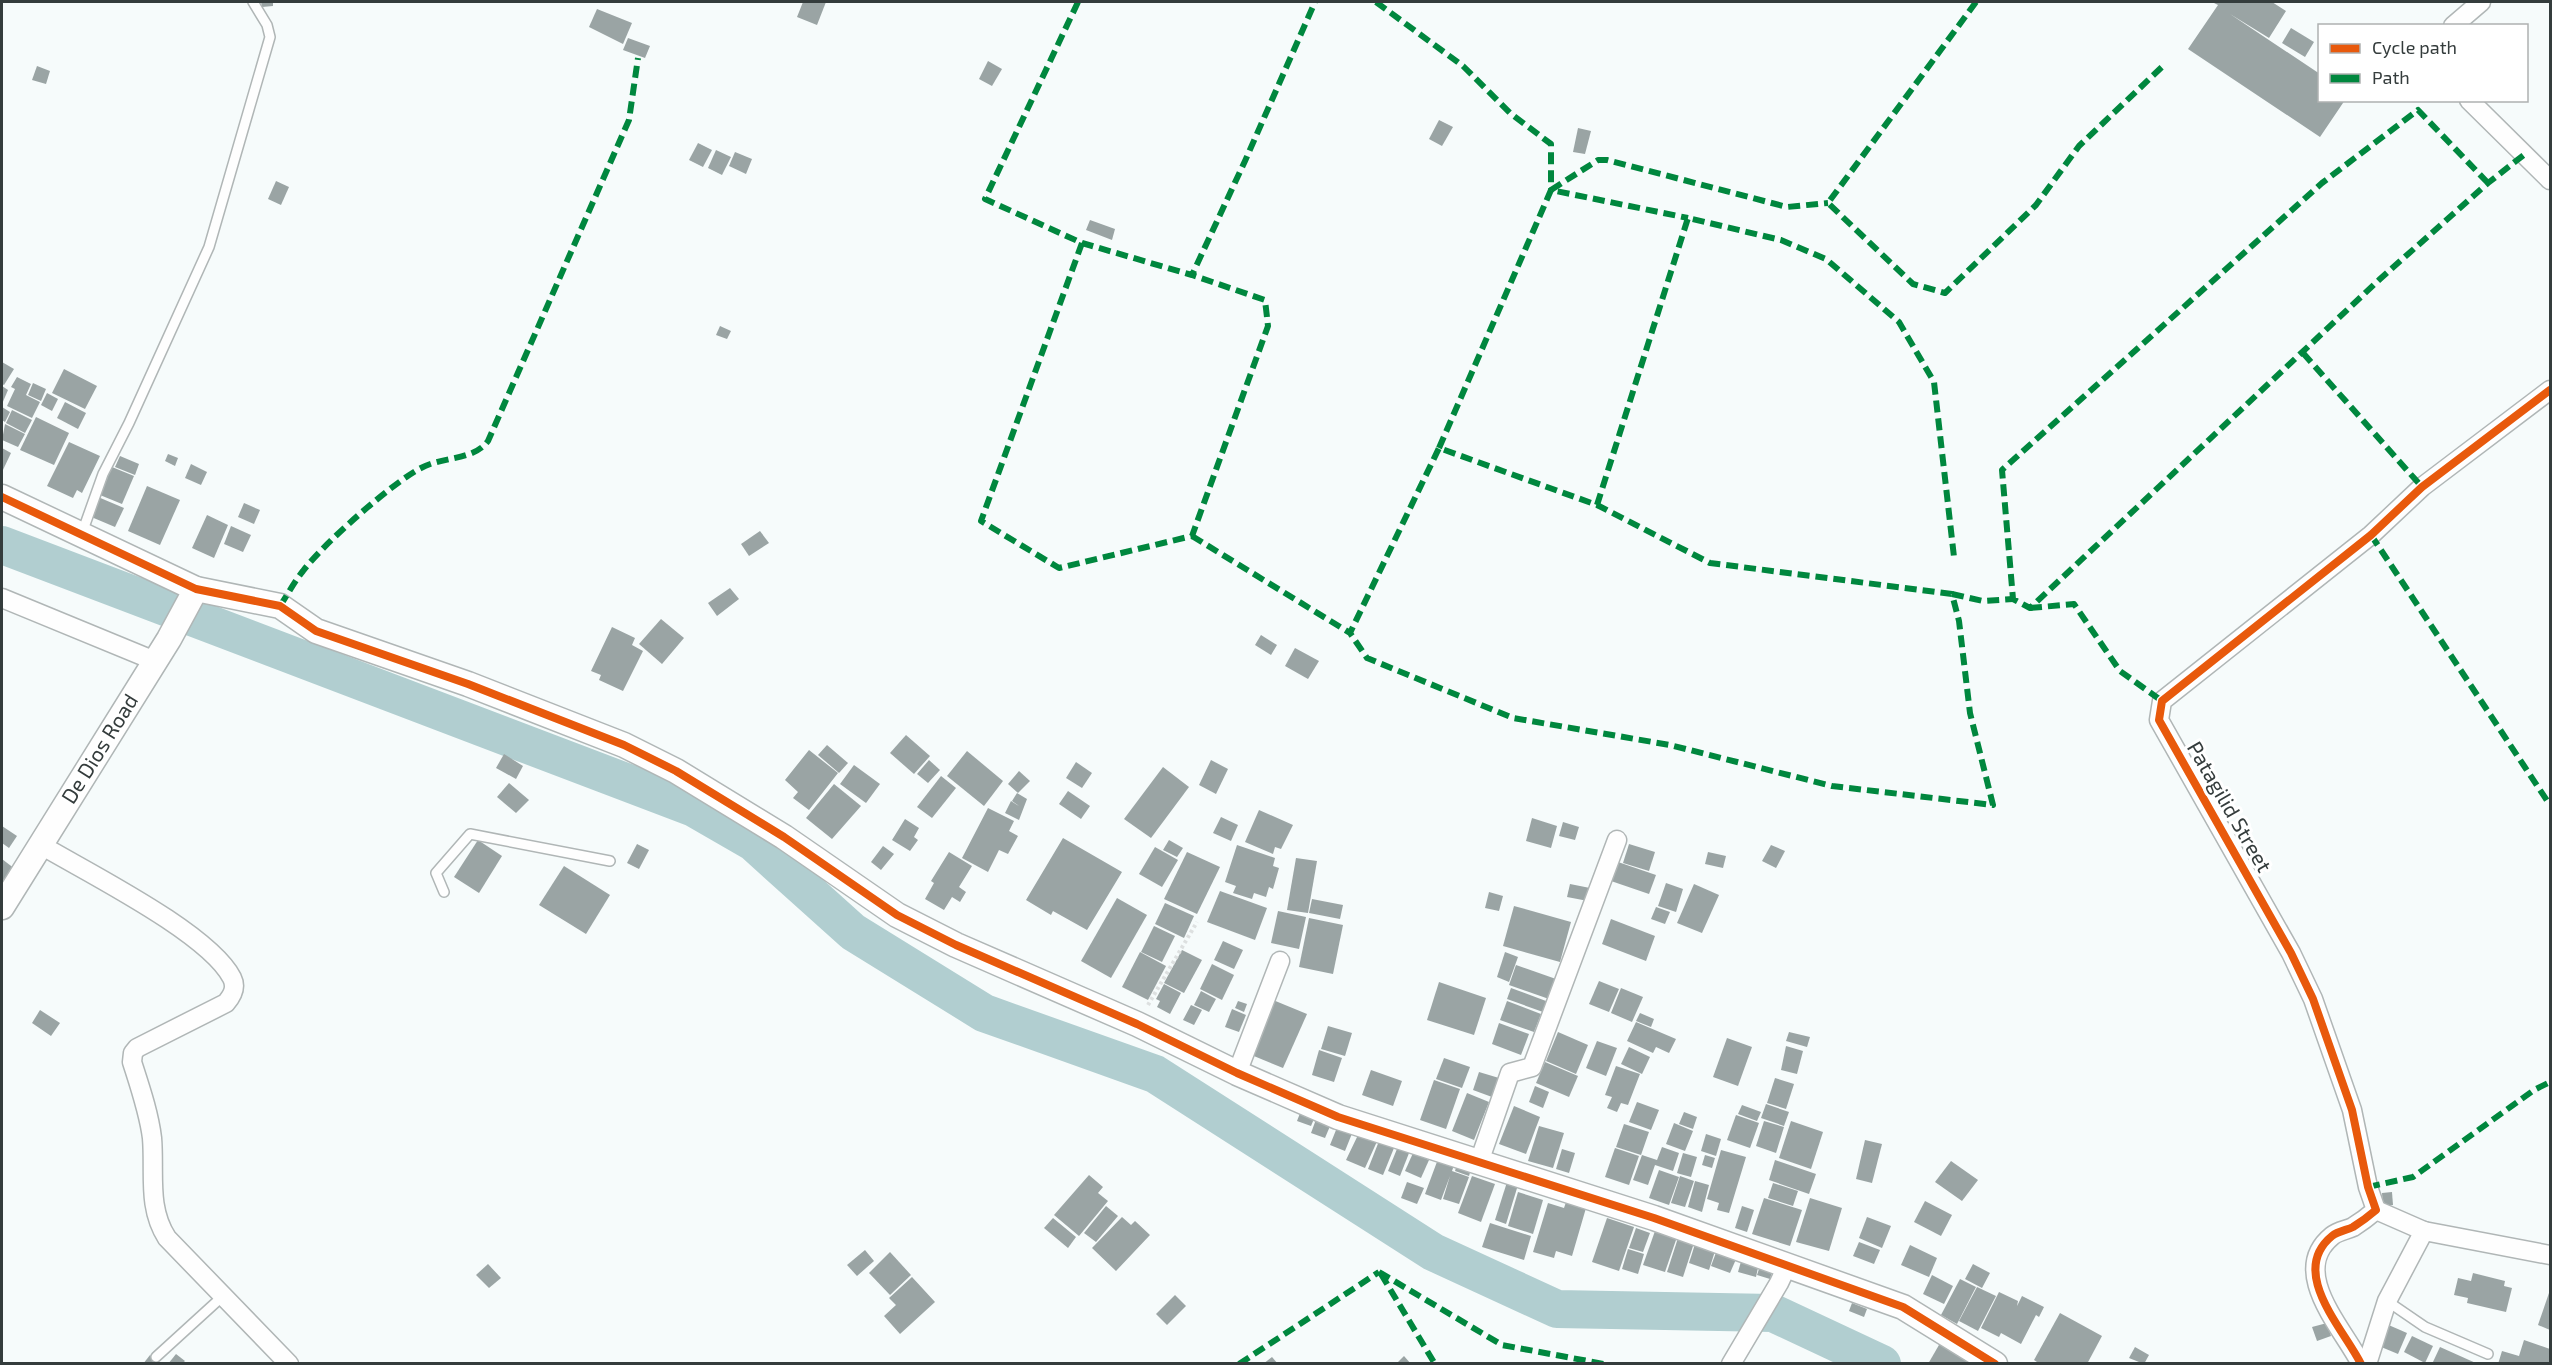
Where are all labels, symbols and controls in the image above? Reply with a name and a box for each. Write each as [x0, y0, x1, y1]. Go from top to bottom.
legend [2318, 24, 2528, 102]
text: Cycle path [2372, 36, 2457, 58]
text: Path [2372, 66, 2410, 88]
street label: De Dios Road [55, 689, 142, 808]
street label: Patagilid Street [2183, 736, 2278, 876]

